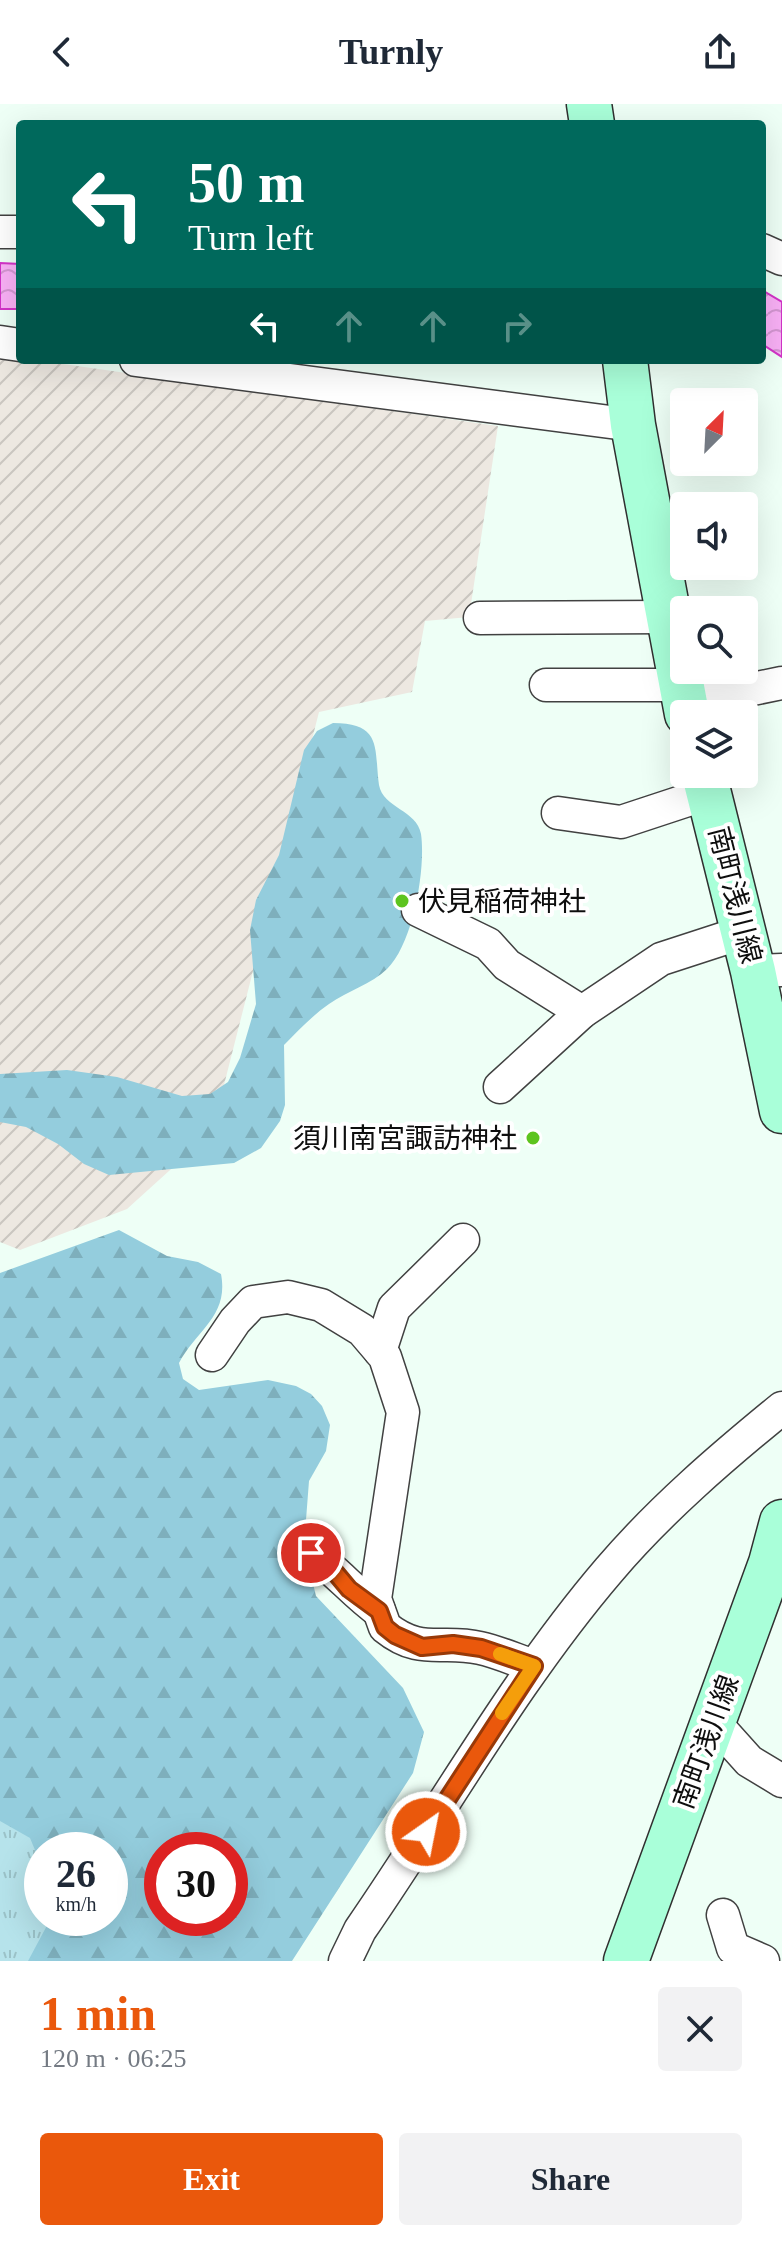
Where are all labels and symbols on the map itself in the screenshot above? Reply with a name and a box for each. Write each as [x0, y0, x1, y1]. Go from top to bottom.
north arrow [670, 388, 758, 476]
street label: 南町浅川線 [703, 823, 767, 967]
place label: 伏見稲荷神社 [418, 886, 586, 917]
marker: 伏見稲荷神社 [393, 892, 411, 910]
place label: 須川南宮諏訪神社 [293, 1123, 517, 1154]
marker: 須川南宮諏訪神社 [524, 1129, 542, 1147]
pin [277, 1519, 345, 1587]
street label: 南町浅川線 [667, 1671, 745, 1813]
position arrow [384, 1790, 468, 1874]
speed limit sign: 30 [144, 1832, 248, 1936]

